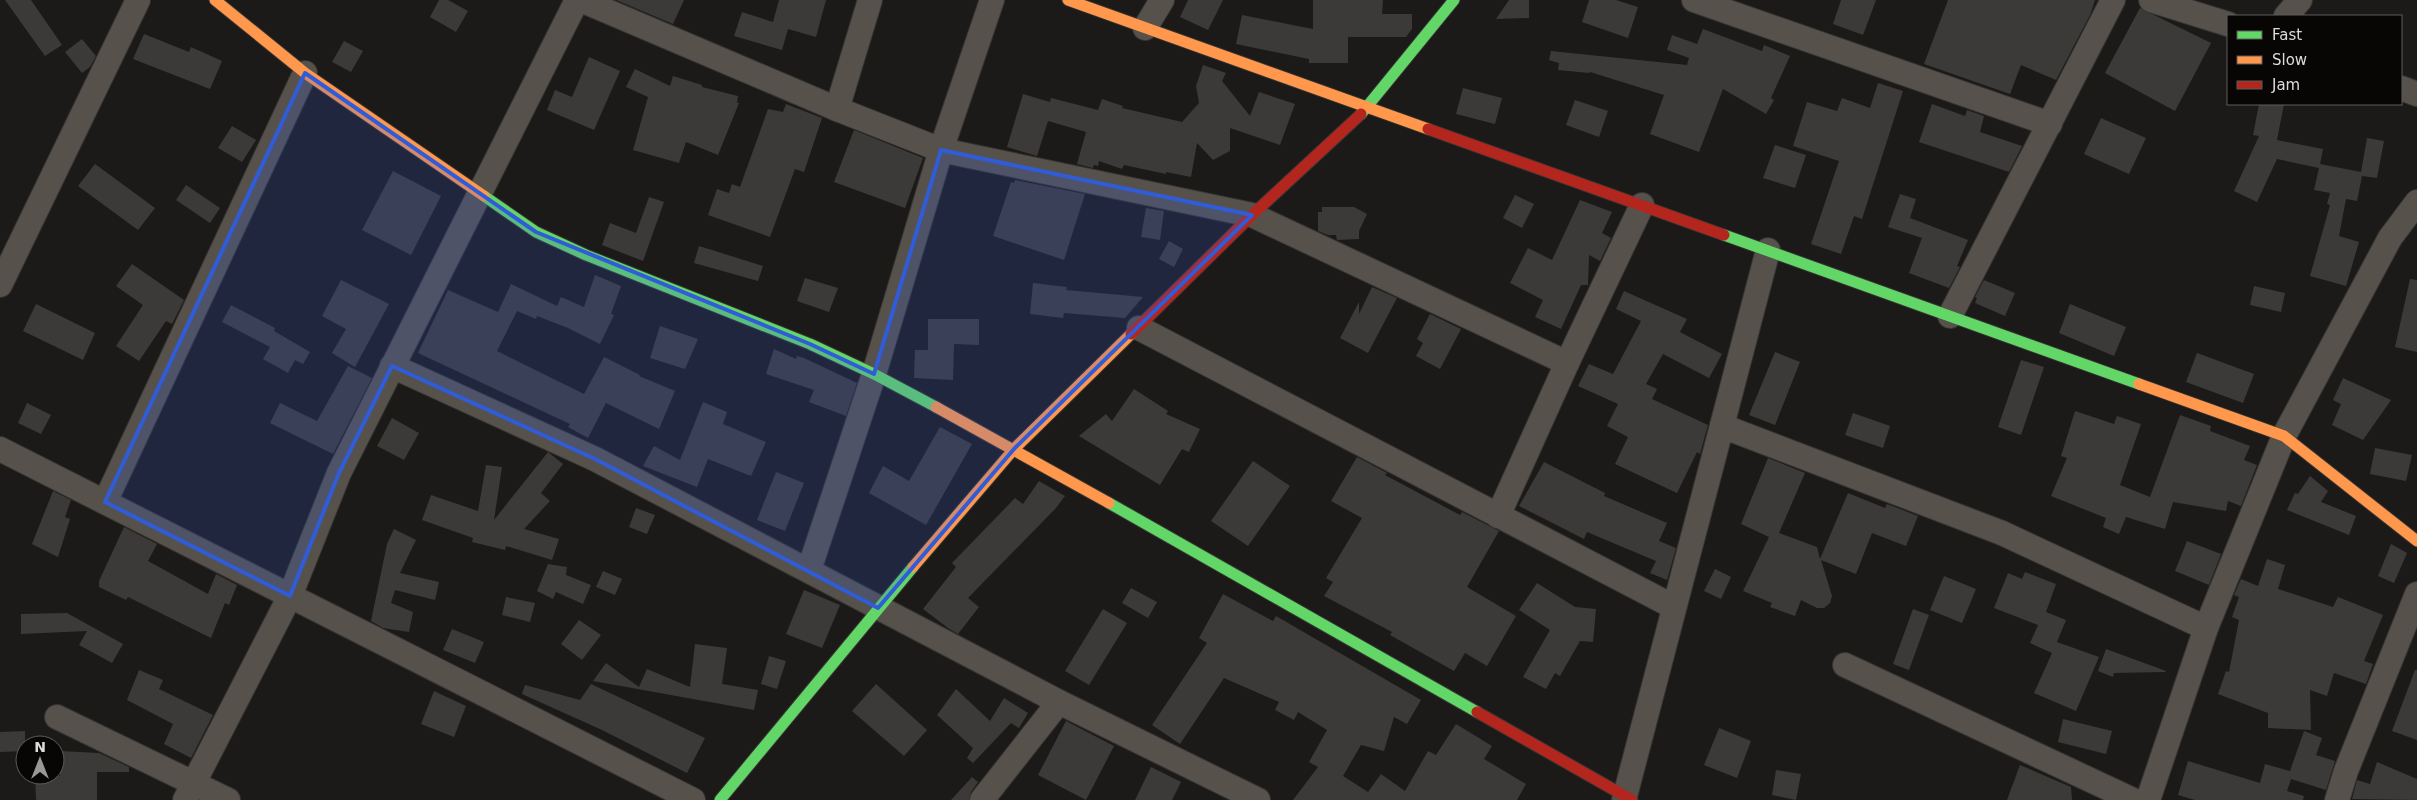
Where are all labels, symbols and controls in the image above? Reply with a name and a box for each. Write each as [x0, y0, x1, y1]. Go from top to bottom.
legend [2227, 15, 2402, 105]
text: Fast [2272, 26, 2302, 44]
text: Slow [2272, 51, 2307, 69]
text: Jam [2271, 76, 2300, 94]
north arrow [15, 735, 65, 785]
text: N [34, 739, 46, 755]

